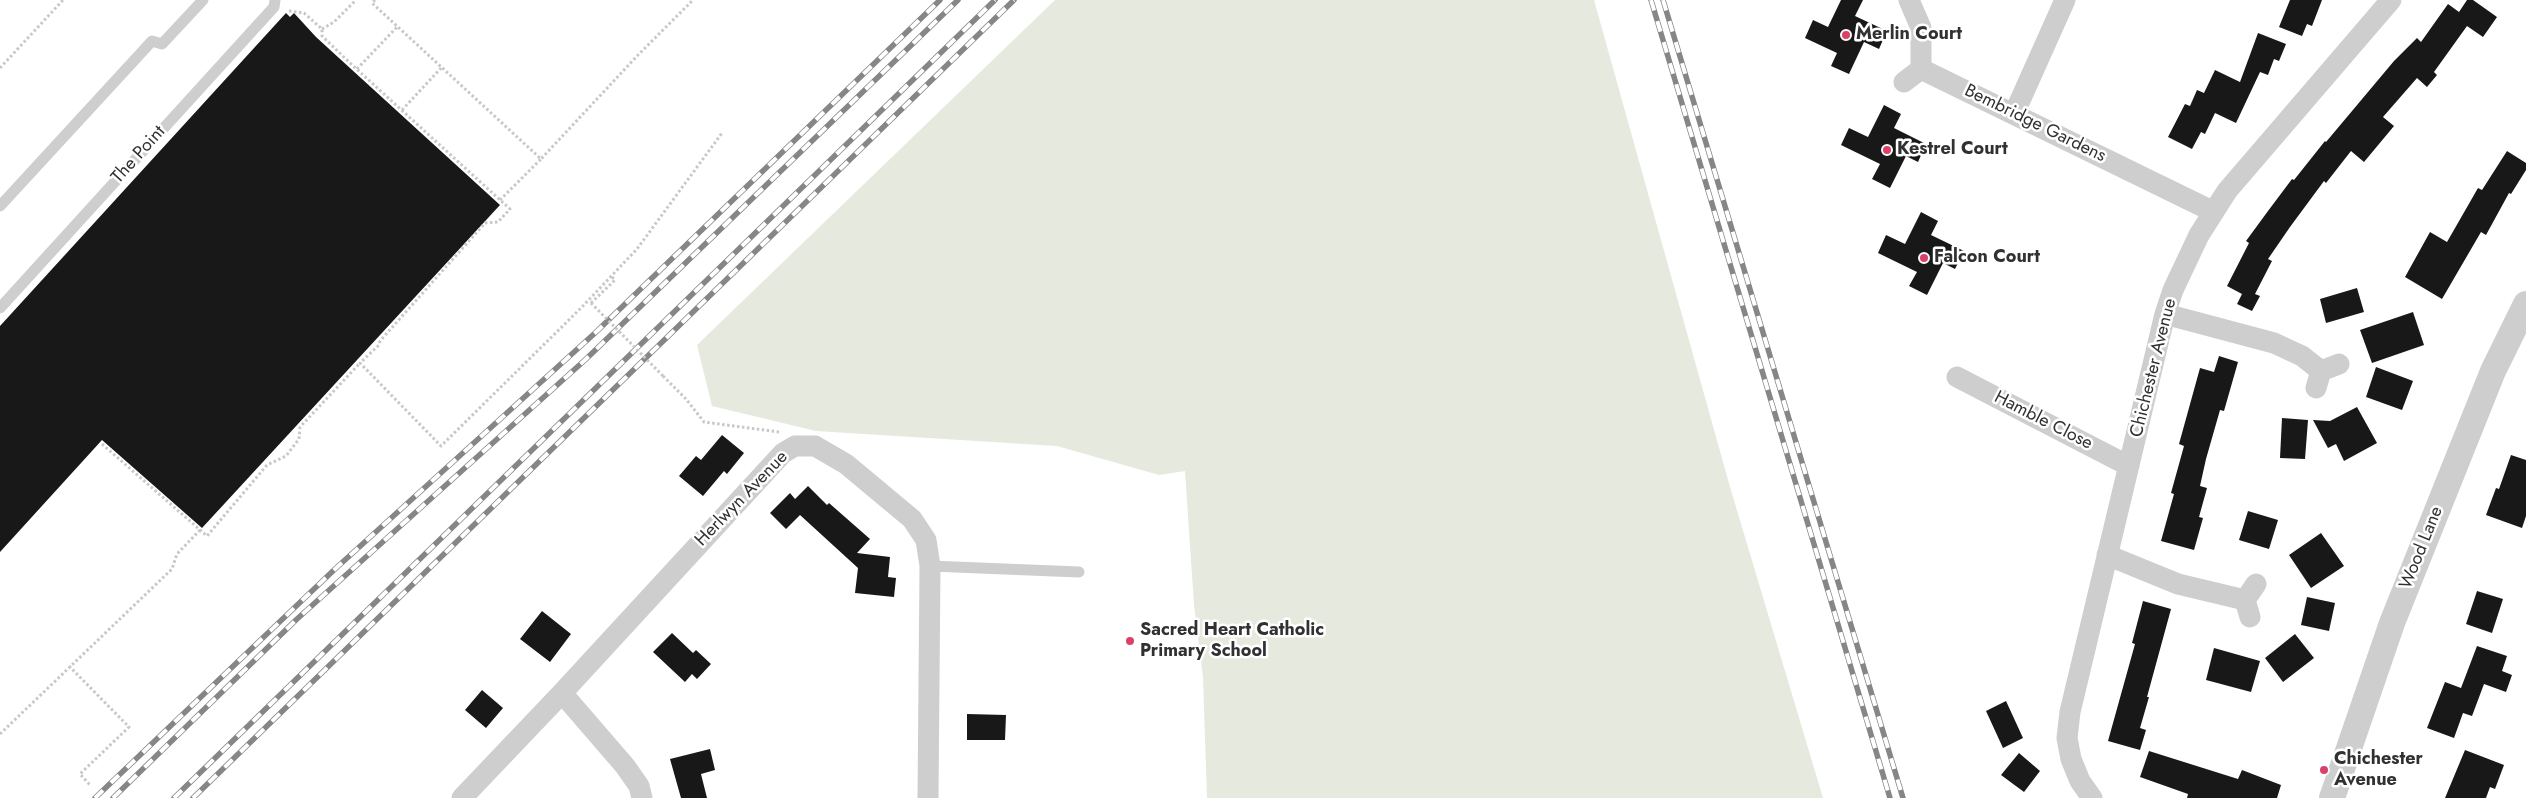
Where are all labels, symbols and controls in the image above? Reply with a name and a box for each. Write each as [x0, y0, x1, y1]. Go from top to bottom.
place label: Merlin Court [1856, 24, 1962, 46]
marker: Merlin Court [1840, 29, 1852, 41]
street label: Bembridge Gardens [1961, 80, 2109, 168]
street label: The Point [108, 122, 170, 188]
place label: Kestrel Court [1897, 139, 2008, 161]
marker: Kestrel Court [1881, 144, 1893, 156]
place label: Falcon Court [1934, 247, 2040, 269]
marker: Falcon Court [1918, 252, 1930, 264]
street label: Chichester Avenue [2126, 296, 2182, 440]
street label: Hamble Close [1990, 387, 2096, 455]
street label: Herlwyn Avenue [691, 447, 793, 551]
street label: Wood Lane [2396, 504, 2448, 592]
place label: Sacred Heart Catholic Primary School [1140, 620, 1324, 662]
marker: Sacred Heart Catholic Primary School [1124, 635, 1136, 647]
place label: Chichester Avenue [2334, 749, 2423, 792]
marker: Chichester Avenue [2318, 764, 2330, 776]

